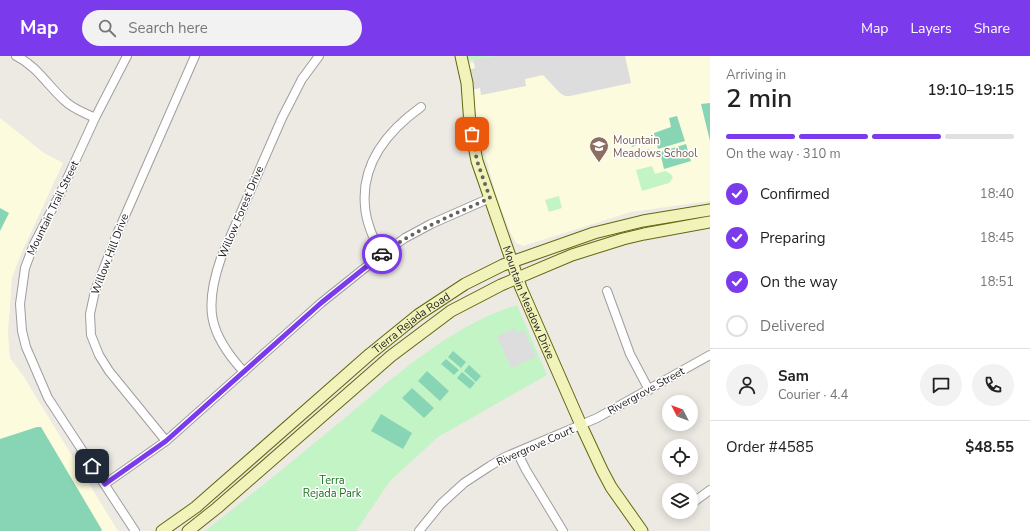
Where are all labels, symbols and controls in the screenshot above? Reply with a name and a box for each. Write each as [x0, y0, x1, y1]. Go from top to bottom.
search box [82, 10, 362, 46]
text: Map [20, 15, 58, 41]
icon: search [96, 17, 118, 39]
text: Search here [128, 18, 208, 38]
text: Map [861, 19, 888, 38]
text: Layers [910, 19, 952, 38]
text: Share [974, 19, 1010, 38]
text: Arriving in [726, 66, 786, 84]
text: 19:10–19:15 [927, 80, 1014, 100]
text: 2 min [726, 81, 792, 116]
pin [455, 117, 489, 151]
icon: bag [461, 123, 483, 145]
place label: Mountain Meadows School [613, 133, 698, 161]
school or university icon: Mountain Meadows School [588, 135, 610, 163]
text: On the way · 310 m [726, 145, 841, 163]
street label: Mountain Trail Street [24, 158, 82, 258]
street label: Willow Forest Drive [215, 163, 267, 260]
icon: check [726, 183, 748, 205]
text: Confirmed [760, 184, 830, 204]
text: 18:40 [980, 185, 1014, 203]
street label: Willow Hill Drive [88, 211, 132, 297]
icon: check [726, 227, 748, 249]
text: Preparing [760, 228, 825, 248]
text: 18:45 [980, 229, 1014, 247]
courier [362, 234, 402, 274]
icon: car [371, 243, 393, 265]
street label: Mountain Meadow Drive [499, 244, 559, 361]
icon: check [726, 271, 748, 293]
text: On the way [760, 272, 838, 292]
text: 18:51 [980, 273, 1014, 291]
street label: Tierra Rejada Road [369, 289, 453, 357]
text: Delivered [760, 316, 825, 336]
street label: Rivergrove Street [605, 364, 687, 418]
button: person [726, 364, 768, 406]
button: chat [920, 364, 962, 406]
button: phone [972, 364, 1014, 406]
text: Sam [778, 366, 809, 386]
text: Courier · 4.4 [778, 386, 848, 404]
north arrow [662, 395, 698, 431]
map controls [662, 395, 698, 519]
street label: Rivergrove Court [494, 422, 576, 470]
text: Order #4585 [726, 437, 814, 457]
text: $48.55 [965, 437, 1014, 457]
button: locate [662, 439, 698, 475]
pin [75, 449, 109, 483]
icon: home [81, 455, 103, 477]
park label: Terra Rejada Park [303, 473, 362, 501]
button: layers [662, 483, 698, 519]

